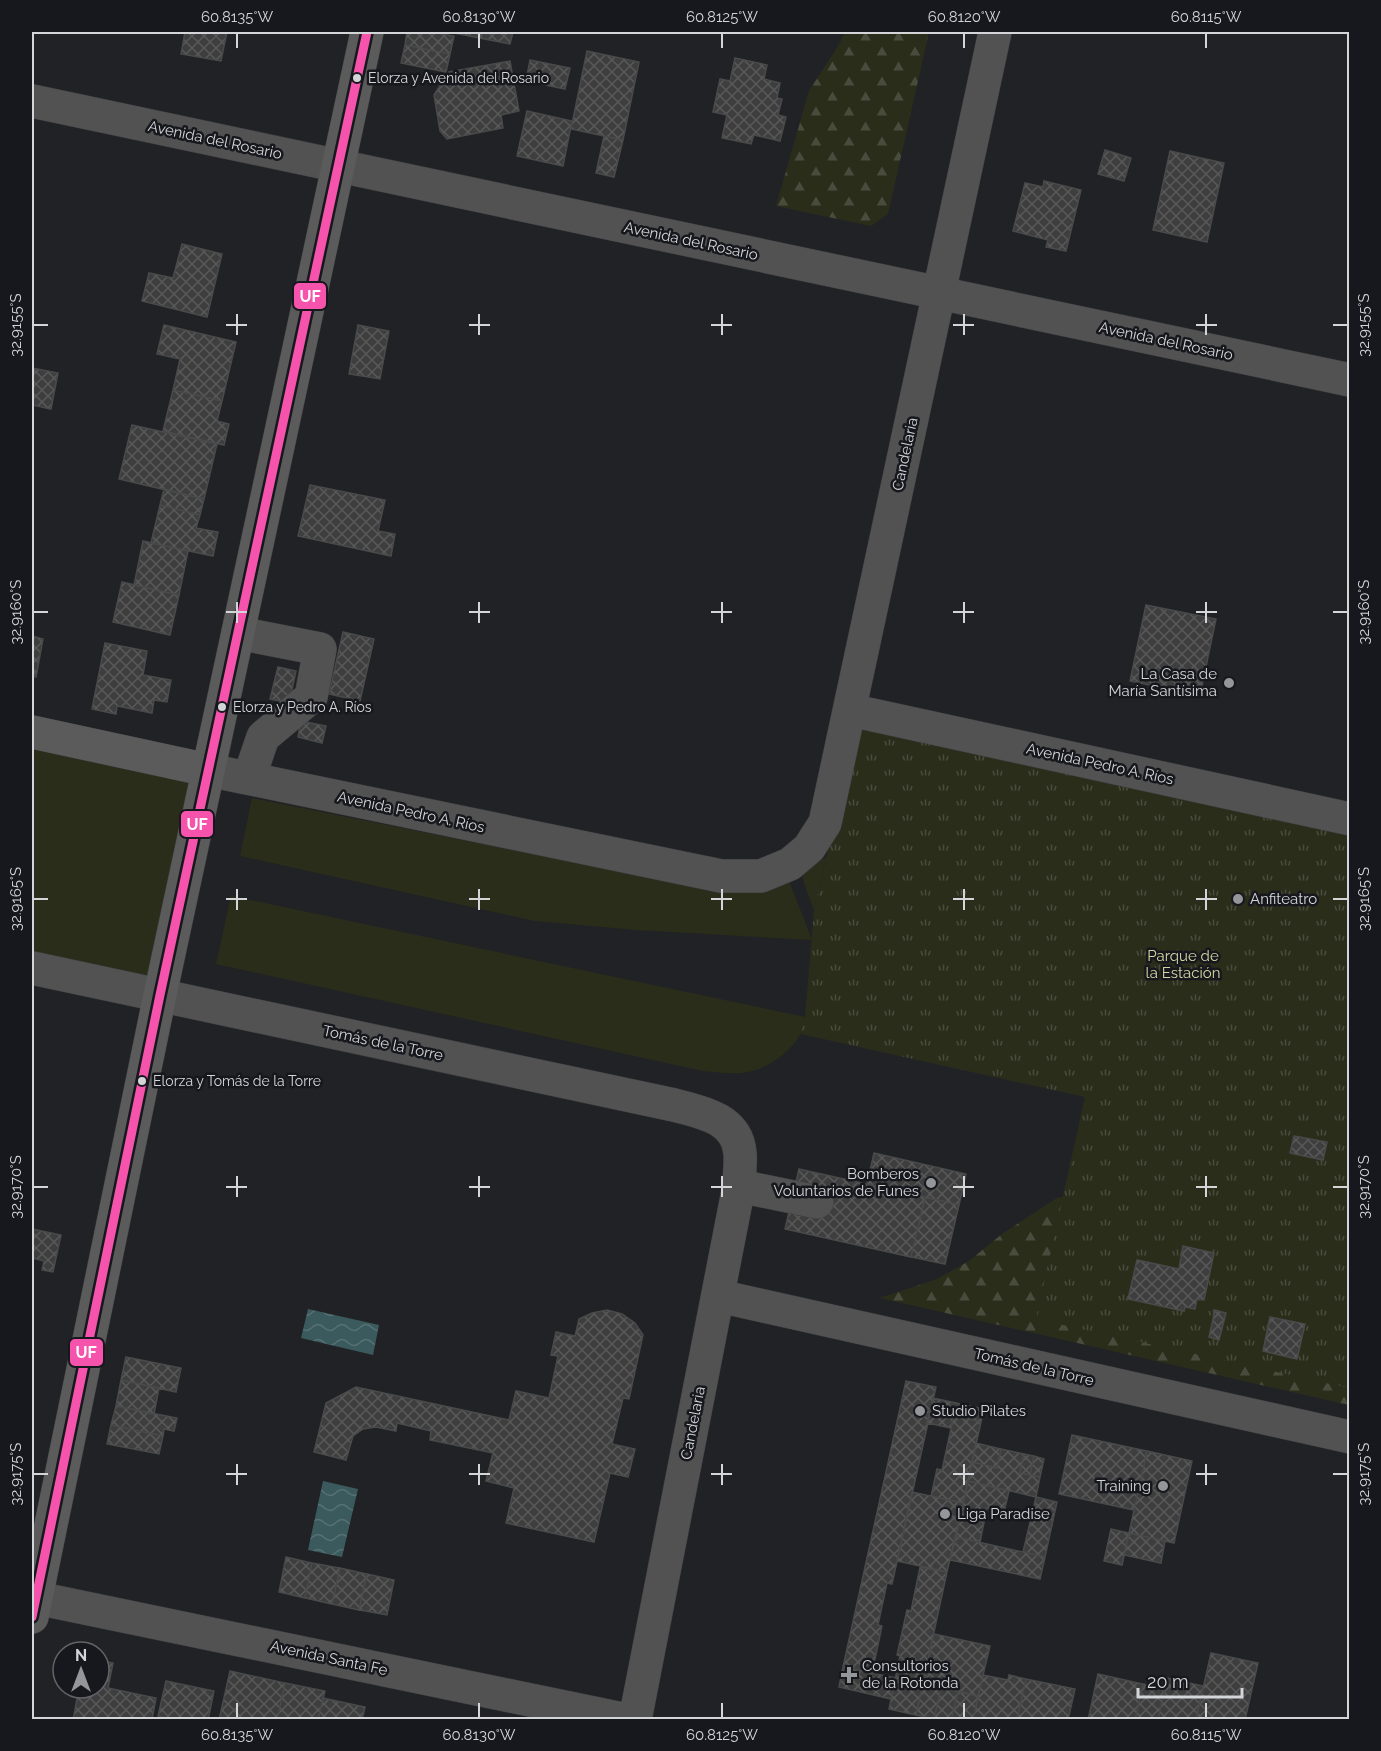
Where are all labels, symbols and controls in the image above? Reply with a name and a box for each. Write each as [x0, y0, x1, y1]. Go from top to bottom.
text: 60.8135°W [201, 8, 273, 26]
text: 60.8130°W [443, 8, 516, 26]
text: 60.8125°W [686, 8, 758, 26]
text: 60.8120°W [928, 8, 1001, 26]
text: 60.8115°W [1171, 8, 1242, 26]
place label: Elorza y Avenida del Rosario [368, 70, 549, 86]
marker: Elorza y Avenida del Rosario [351, 72, 363, 84]
street label: Avenida del Rosario [146, 117, 284, 163]
street label: Avenida del Rosario [622, 218, 760, 264]
line badge: UF [293, 282, 327, 310]
text: UF [299, 287, 321, 306]
text: 32.9155°S [7, 293, 25, 357]
text: 32.9155°S [1355, 293, 1373, 357]
street label: Avenida del Rosario [1097, 318, 1235, 364]
street label: Candelaria [888, 416, 922, 492]
text: 32.9160°S [7, 580, 25, 644]
text: 32.9160°S [1355, 580, 1373, 644]
place label: La Casa de María Santísima [1108, 665, 1217, 700]
marker: La Casa de María Santísima [1222, 676, 1236, 690]
place label: Elorza y Pedro A. Ríos [233, 699, 372, 715]
marker: Elorza y Pedro A. Ríos [216, 701, 228, 713]
street label: Avenida Pedro A. Ríos [1025, 740, 1175, 788]
street label: Avenida Pedro A. Ríos [336, 788, 486, 836]
line badge: UF [180, 810, 214, 838]
text: UF [186, 815, 208, 834]
text: 32.9165°S [7, 867, 25, 931]
text: 32.9165°S [1355, 867, 1373, 931]
place label: Anfiteatro [1250, 890, 1317, 908]
marker: Anfiteatro [1231, 892, 1245, 906]
park label: Parque de la Estación [1146, 947, 1220, 982]
street label: Tomás de la Torre [321, 1021, 445, 1065]
place label: Elorza y Tomás de la Torre [153, 1073, 321, 1089]
marker: Elorza y Tomás de la Torre [136, 1075, 148, 1087]
text: 32.9170°S [7, 1155, 25, 1219]
text: 32.9170°S [1355, 1155, 1373, 1219]
place label: Bomberos Voluntarios de Funes [773, 1165, 919, 1200]
marker: Bomberos Voluntarios de Funes [924, 1176, 938, 1190]
line badge: UF [69, 1338, 104, 1367]
text: UF [75, 1343, 97, 1362]
street label: Tomás de la Torre [972, 1344, 1096, 1390]
street label: Candelaria [677, 1385, 709, 1461]
place label: Studio Pilates [932, 1402, 1026, 1420]
marker: Studio Pilates [913, 1404, 927, 1418]
text: 32.9175°S [7, 1443, 25, 1505]
text: 32.9175°S [1355, 1443, 1373, 1505]
place label: Training [1096, 1477, 1151, 1495]
marker: Training [1156, 1479, 1170, 1493]
place label: Liga Paradise [957, 1505, 1050, 1523]
marker: Liga Paradise [938, 1507, 952, 1521]
street label: Avenida Santa Fe [269, 1637, 390, 1679]
north arrow [51, 1640, 111, 1700]
text: N [75, 1646, 87, 1665]
place label: Consultorios de la Rotonda [862, 1657, 958, 1692]
scale bar [1138, 1661, 1242, 1699]
marker: Consultorios de la Rotonda [840, 1666, 858, 1684]
text: 20 m [1147, 1671, 1189, 1692]
text: 60.8135°W [201, 1726, 273, 1744]
text: 60.8130°W [443, 1726, 516, 1744]
text: 60.8125°W [686, 1726, 758, 1744]
text: 60.8120°W [928, 1726, 1001, 1744]
text: 60.8115°W [1171, 1726, 1242, 1744]

